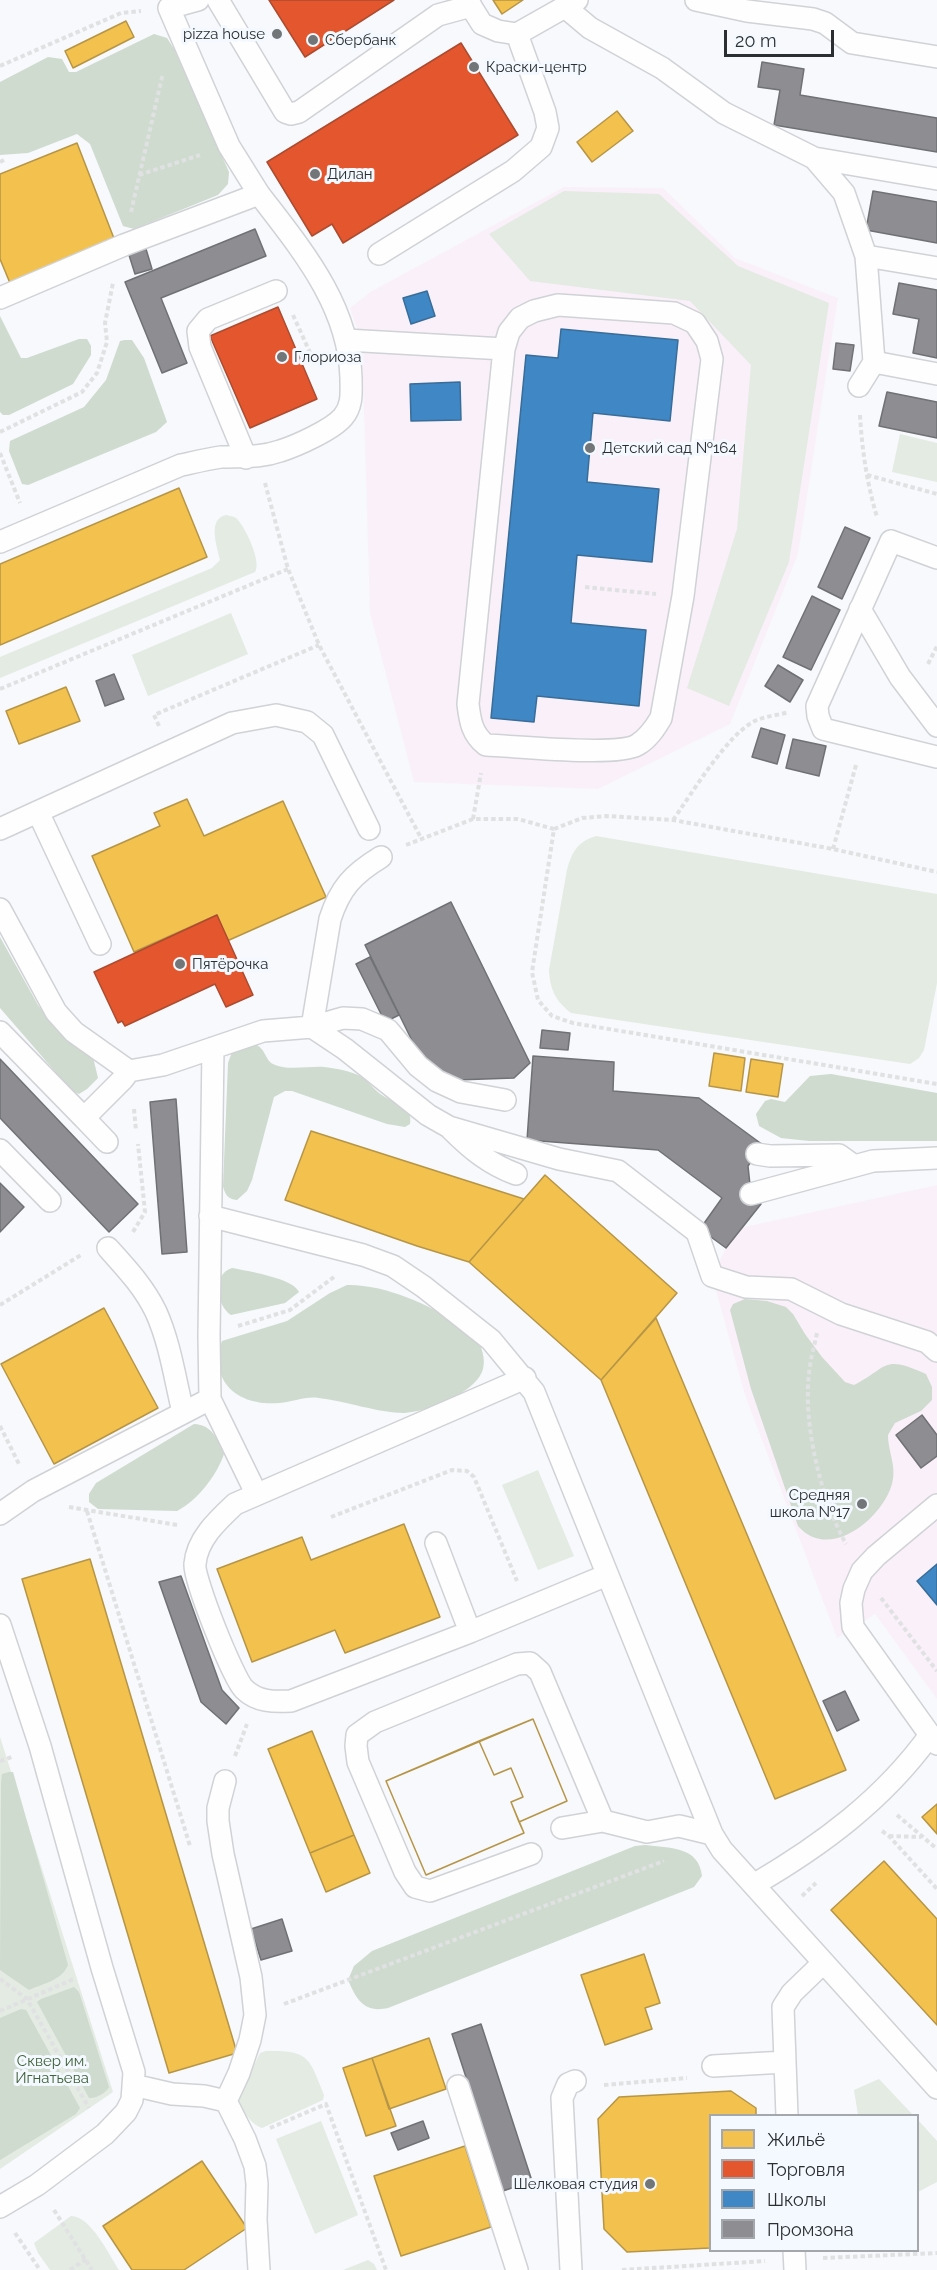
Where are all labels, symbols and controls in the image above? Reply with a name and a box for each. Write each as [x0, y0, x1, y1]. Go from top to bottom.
scale bar [727, 18, 836, 56]
place label: pizza house [183, 25, 265, 43]
marker: pizza house [270, 27, 284, 41]
text: 20 m [735, 30, 777, 51]
place label: Сбербанк [325, 31, 396, 49]
marker: Сбербанк [306, 33, 320, 47]
place label: Краски-центр [486, 58, 587, 76]
marker: Краски-центр [467, 60, 481, 74]
place label: Дилан [327, 165, 373, 183]
marker: Дилан [308, 167, 322, 181]
place label: Глориоза [294, 348, 361, 366]
marker: Глориоза [275, 350, 289, 364]
place label: Детский сад №164 [602, 439, 737, 457]
marker: Детский сад №164 [583, 441, 597, 455]
place label: Пятёрочка [192, 955, 268, 973]
marker: Пятёрочка [173, 957, 187, 971]
place label: Средняя школа №17 [770, 1486, 850, 1521]
marker: Средняя школа №17 [855, 1497, 869, 1511]
park label: Cквер им. Игнатьева [15, 2052, 89, 2087]
legend [709, 2114, 919, 2252]
text: Жильё [767, 2129, 825, 2150]
text: Торговля [767, 2159, 845, 2180]
place label: Шелковая студия [513, 2175, 638, 2193]
marker: Шелковая студия [643, 2177, 657, 2191]
text: Школы [767, 2189, 826, 2210]
text: Промзона [767, 2219, 854, 2240]

